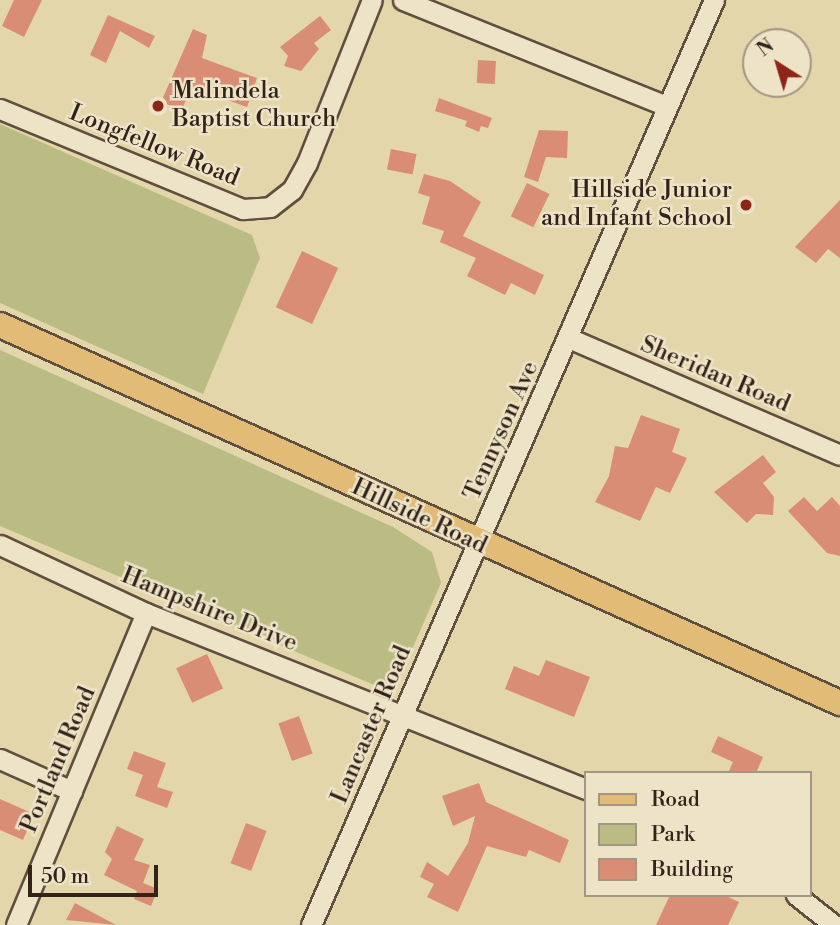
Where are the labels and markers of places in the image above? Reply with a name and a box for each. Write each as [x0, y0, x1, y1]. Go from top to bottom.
place label: Malindela Baptist Church [172, 78, 336, 134]
marker: Malindela Baptist Church [150, 98, 166, 114]
place label: Hillside Junior and Infant School [541, 177, 732, 233]
marker: Hillside Junior and Infant School [738, 197, 754, 213]

